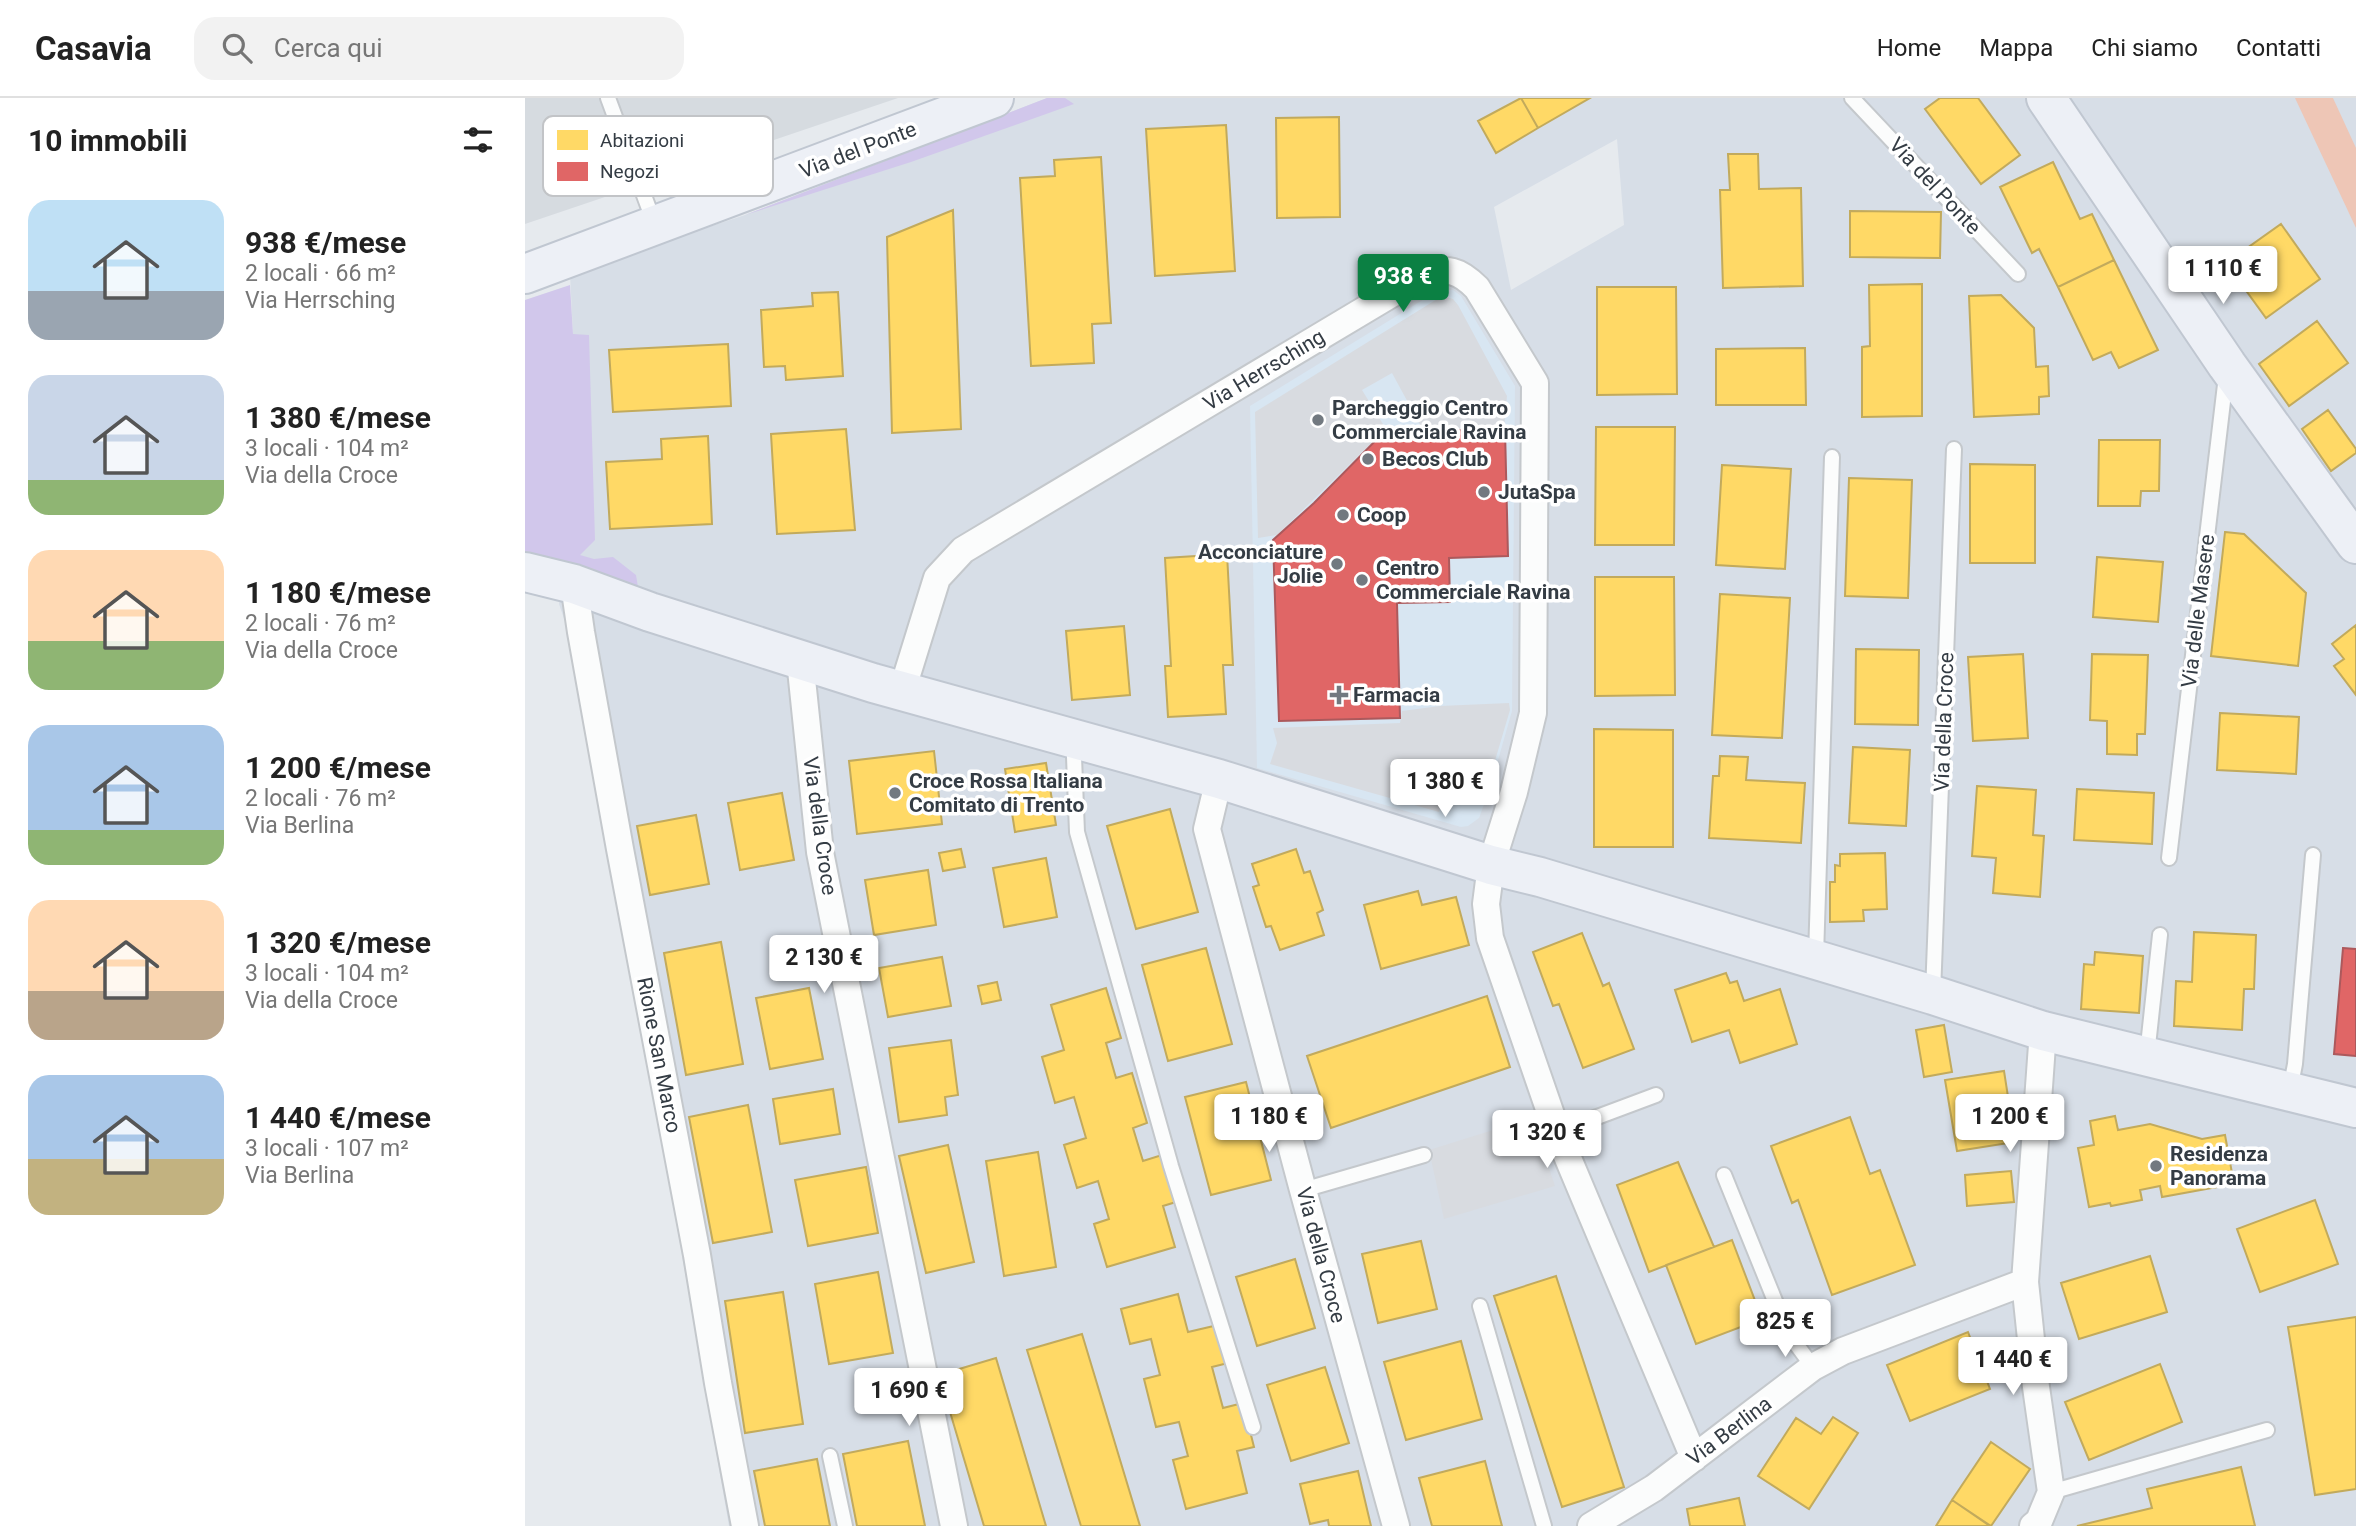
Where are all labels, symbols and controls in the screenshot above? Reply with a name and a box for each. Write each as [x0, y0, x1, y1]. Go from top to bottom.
search box [194, 17, 684, 80]
text: Casavia [35, 29, 152, 68]
icon: search [218, 29, 256, 67]
text: Cerca qui [274, 33, 383, 63]
text: Home [1877, 34, 1941, 62]
text: Mappa [1979, 34, 2053, 62]
text: Chi siamo [2091, 34, 2198, 62]
text: Contatti [2236, 34, 2321, 62]
legend [543, 116, 773, 196]
street label: Via del Ponte [796, 117, 920, 183]
icon: filters [459, 121, 497, 159]
text: 10 immobili [28, 123, 187, 158]
text: Abitazioni [600, 129, 684, 152]
street label: Via del Ponte [1884, 133, 1986, 239]
text: Negozi [600, 160, 659, 183]
text: 938 €/mese [245, 225, 406, 260]
icon: home [84, 228, 168, 312]
pin: 1 110 € [2158, 246, 2288, 306]
pin: 938 € [1354, 254, 1452, 314]
text: 1 110 € [2184, 255, 2262, 282]
text: 2 locali · 66 m² [245, 260, 396, 287]
text: 938 € [1374, 263, 1432, 290]
text: Via Herrsching [245, 287, 395, 314]
street label: Via Herrsching [1199, 324, 1329, 416]
place label: Parcheggio Centro Commerciale Ravina [1332, 396, 1526, 444]
text: 1 380 €/mese [245, 400, 431, 435]
icon: home [84, 403, 168, 487]
marker: Parcheggio Centro Commerciale Ravina [1310, 412, 1326, 428]
text: 3 locali · 104 m² [245, 435, 409, 462]
place label: Becos Club [1382, 447, 1489, 471]
marker: Becos Club [1360, 451, 1376, 467]
text: Via della Croce [245, 462, 398, 489]
place label: JutaSpa [1498, 480, 1576, 504]
marker: JutaSpa [1476, 484, 1492, 500]
place label: Coop [1357, 503, 1406, 527]
marker: Coop [1335, 507, 1351, 523]
street label: Via delle Masere [2177, 533, 2219, 689]
place label: Acconciature Jolie [1198, 540, 1323, 588]
marker: Acconciature Jolie [1329, 556, 1345, 572]
place label: Centro Commerciale Ravina [1376, 556, 1570, 604]
marker: Centro Commerciale Ravina [1354, 572, 1370, 588]
text: 1 180 €/mese [245, 575, 431, 610]
icon: home [84, 578, 168, 662]
text: 2 locali · 76 m² [245, 610, 396, 637]
text: Via della Croce [245, 637, 398, 664]
street label: Via della Croce [1930, 652, 1958, 792]
place label: Farmacia [1353, 683, 1440, 707]
marker: Farmacia [1331, 687, 1347, 703]
text: 1 200 €/mese [245, 750, 431, 785]
icon: home [84, 753, 168, 837]
street label: Via della Croce [798, 755, 842, 897]
pin: 1 380 € [1380, 760, 1510, 819]
text: 1 380 € [1406, 768, 1484, 795]
place label: Croce Rossa Italiana Comitato di Trento [909, 769, 1103, 817]
text: 2 locali · 76 m² [245, 785, 396, 812]
marker: Croce Rossa Italiana Comitato di Trento [887, 785, 903, 801]
text: Via Berlina [245, 812, 354, 839]
text: 1 320 €/mese [245, 925, 431, 960]
icon: home [84, 928, 168, 1012]
pin: 2 130 € [759, 936, 889, 995]
text: 2 130 € [785, 944, 863, 971]
text: 3 locali · 104 m² [245, 960, 409, 987]
street label: Rione San Marco [632, 975, 686, 1135]
text: Via della Croce [245, 987, 398, 1014]
pin: 1 180 € [1204, 1094, 1334, 1154]
pin: 1 200 € [1945, 1094, 2075, 1154]
text: 1 440 €/mese [245, 1100, 431, 1135]
icon: home [84, 1103, 168, 1187]
text: 1 180 € [1230, 1103, 1308, 1130]
text: 1 200 € [1971, 1103, 2049, 1130]
pin: 1 320 € [1482, 1110, 1612, 1170]
text: 1 320 € [1508, 1119, 1586, 1146]
text: 3 locali · 107 m² [245, 1135, 409, 1162]
place label: Residenza Panorama [2170, 1142, 2268, 1190]
marker: Residenza Panorama [2148, 1158, 2164, 1174]
text: Via Berlina [245, 1162, 354, 1189]
street label: Via della Croce [1291, 1184, 1351, 1326]
pin: 825 € [1736, 1300, 1834, 1359]
text: 825 € [1756, 1308, 1814, 1335]
pin: 1 440 € [1948, 1338, 2078, 1397]
text: 1 440 € [1974, 1346, 2052, 1373]
pin: 1 690 € [844, 1368, 974, 1428]
text: 1 690 € [870, 1377, 948, 1404]
street label: Via Berlina [1682, 1391, 1776, 1471]

